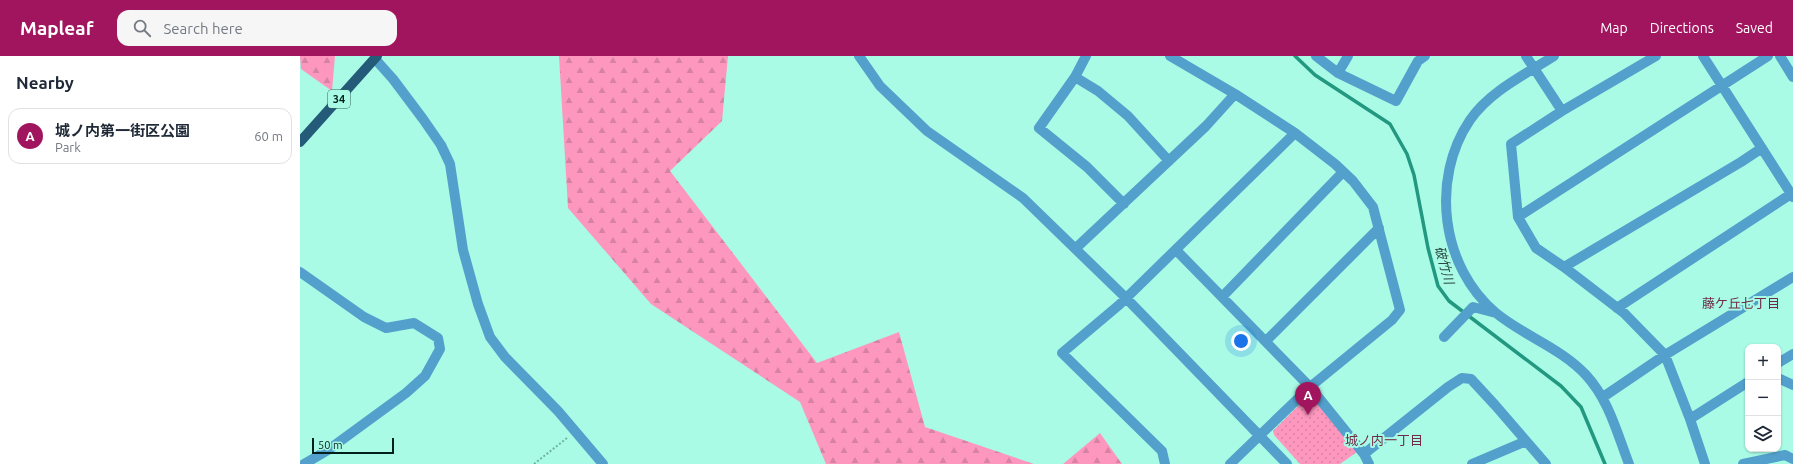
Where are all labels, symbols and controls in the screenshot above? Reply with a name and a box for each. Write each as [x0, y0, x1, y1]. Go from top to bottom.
search box [117, 10, 397, 46]
text: Mapleaf [20, 17, 93, 39]
icon: search [131, 17, 153, 39]
text: Search here [163, 20, 243, 37]
text: Map [1600, 20, 1628, 36]
text: Directions [1650, 20, 1714, 36]
text: Saved [1736, 20, 1773, 36]
text: Nearby [16, 73, 74, 92]
road number: 34 [328, 90, 350, 108]
text: 城ノ内第一街区公園 [55, 122, 190, 139]
text: A [25, 129, 35, 143]
text: 60 m [254, 129, 283, 143]
text: Park [55, 140, 81, 154]
water label: 破竹川 [1433, 244, 1457, 288]
district label: 藤ケ丘七丁目 [1702, 296, 1780, 310]
your location [1231, 331, 1251, 351]
map controls [1745, 344, 1781, 452]
button: + [1745, 344, 1781, 380]
button: − [1745, 380, 1781, 416]
pin: A [1295, 382, 1321, 415]
button: layers [1745, 416, 1781, 452]
district label: 城ノ内一丁目 [1345, 433, 1423, 447]
scale bar [312, 436, 394, 455]
text: 50 m [318, 439, 342, 451]

